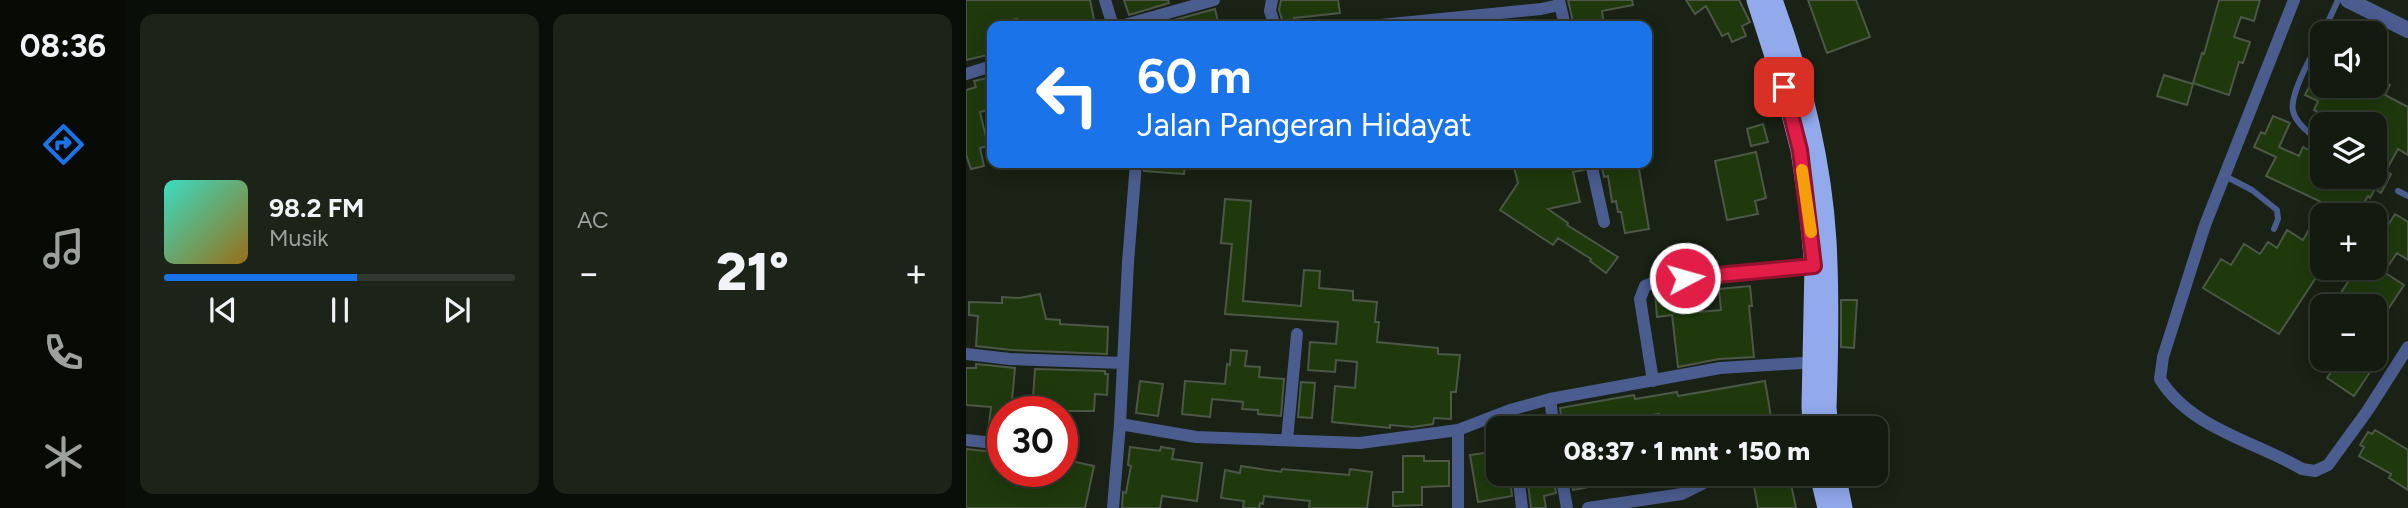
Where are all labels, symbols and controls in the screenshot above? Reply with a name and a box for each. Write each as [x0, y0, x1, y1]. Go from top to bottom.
map controls [2310, 21, 2387, 371]
button: sound [2310, 21, 2387, 98]
text: 08:36 [20, 27, 106, 65]
text: 60 m [1137, 46, 1252, 105]
icon: left [1022, 49, 1113, 140]
pin [1754, 57, 1814, 117]
icon: arrive [1765, 68, 1803, 106]
text: Jalan Pangeran Hidayat [1137, 106, 1472, 144]
button: layers [2310, 112, 2387, 189]
icon: directions [39, 120, 88, 169]
text: 98.2 FM [269, 192, 364, 224]
button: + [2310, 203, 2387, 280]
text: AC [577, 206, 609, 234]
icon: music [39, 224, 88, 273]
text: Musik [269, 224, 329, 252]
text: 21° [716, 241, 789, 303]
position arrow [1648, 241, 1722, 315]
text: − [577, 250, 601, 296]
text: + [904, 250, 928, 296]
icon: previous [204, 291, 242, 329]
icon: pause [321, 291, 359, 329]
icon: next [438, 291, 476, 329]
button: − [2310, 294, 2387, 371]
icon: phone [39, 328, 88, 377]
speed limit sign: 30 [987, 396, 1078, 487]
icon: climate [39, 432, 88, 481]
text: 08:37 · 1 mnt · 150 m [1564, 435, 1810, 467]

